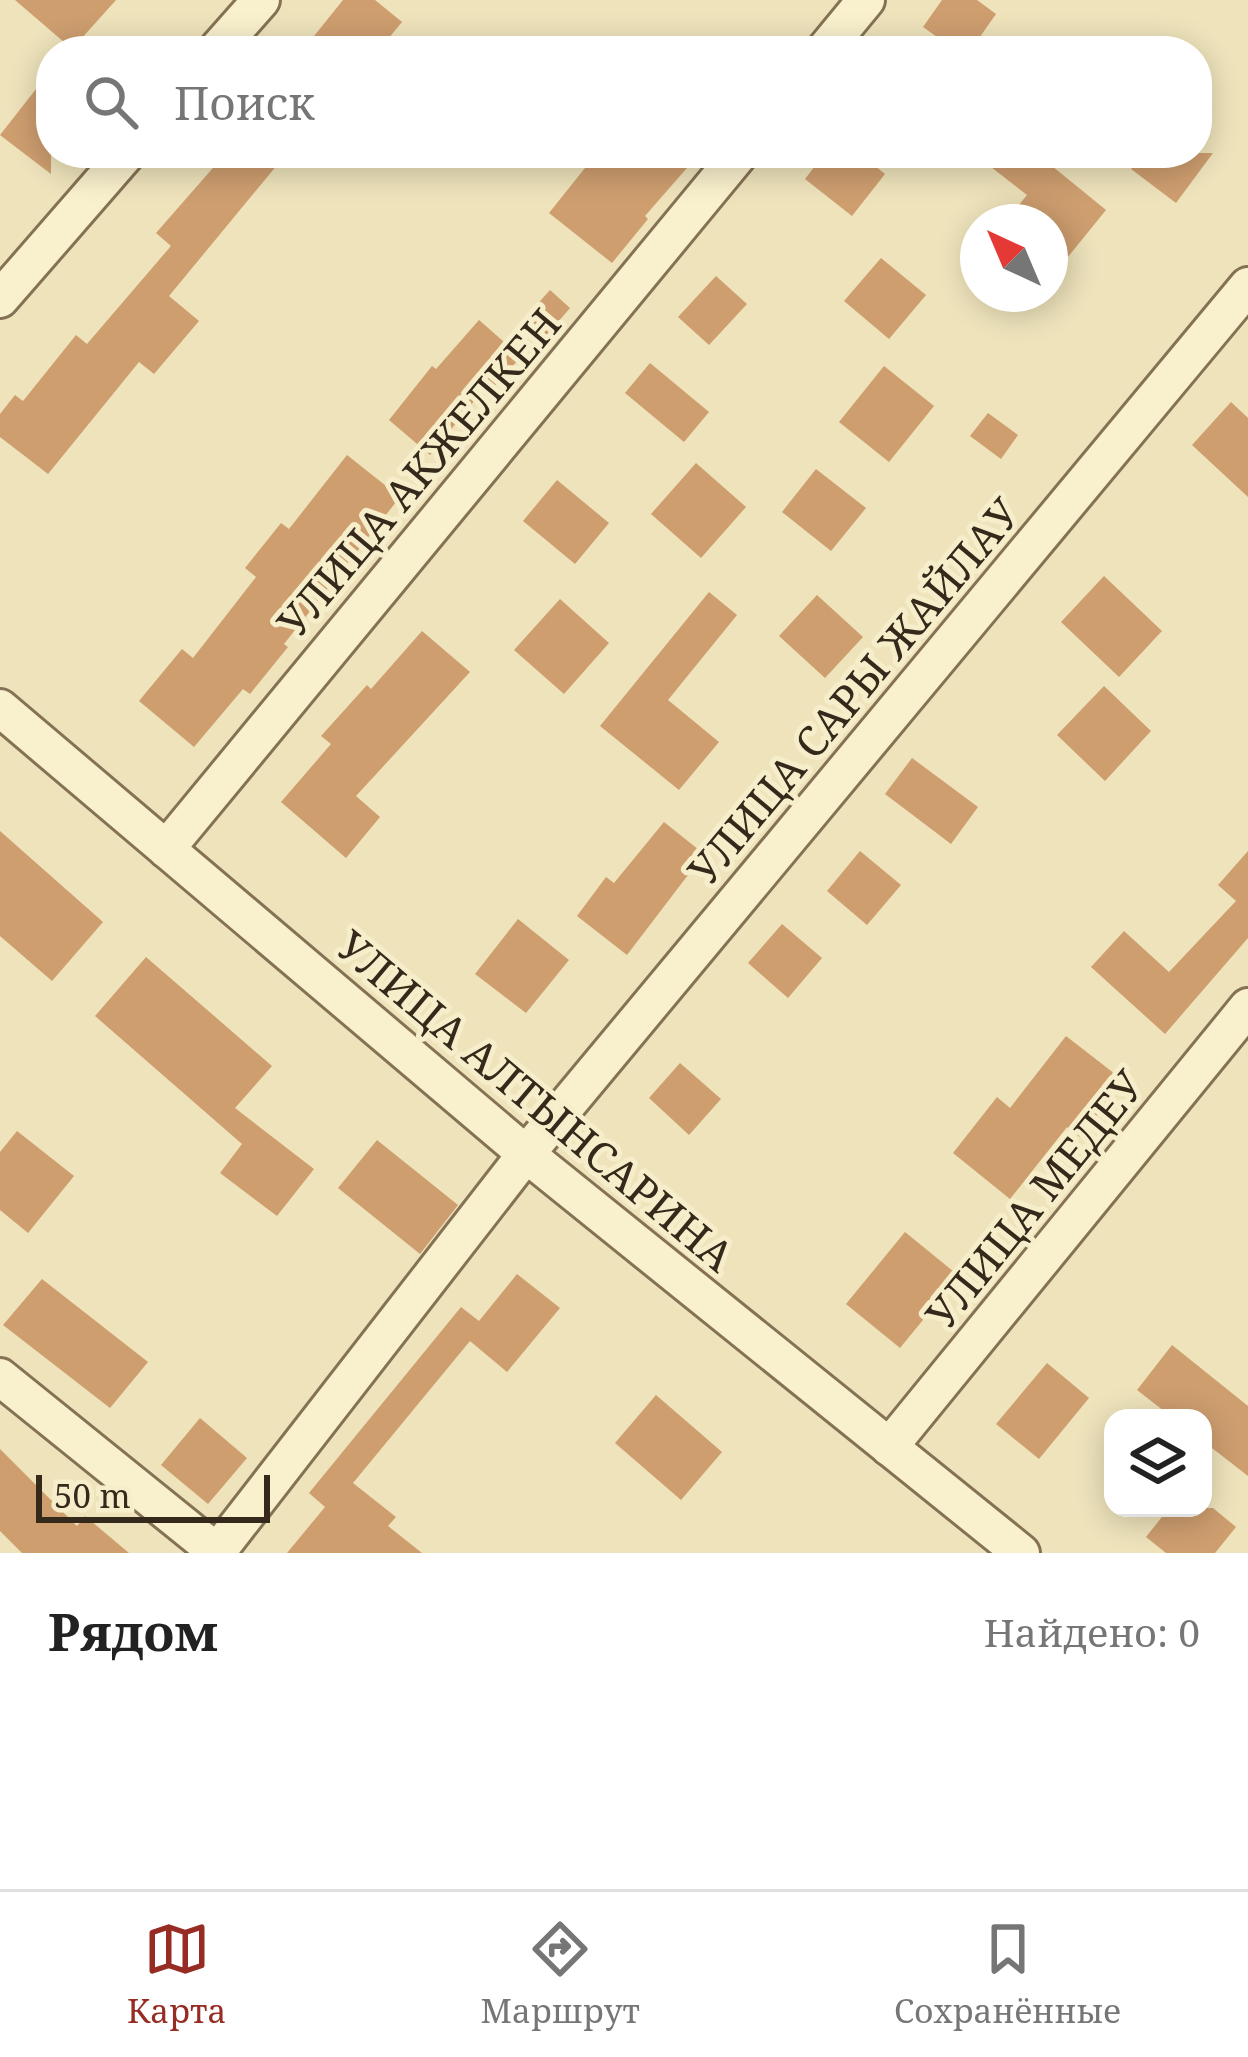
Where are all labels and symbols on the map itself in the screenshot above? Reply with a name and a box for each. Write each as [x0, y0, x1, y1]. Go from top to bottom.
north arrow [960, 204, 1068, 312]
street label: УЛИЦА АКЖЕЛКЕН [264, 296, 572, 648]
street label: УЛИЦА САРЫ ЖАЙЛАУ [674, 485, 1032, 896]
street label: УЛИЦА АЛТЫНСАРИНА [325, 917, 747, 1283]
street label: УЛИЦА МЕДЕУ [912, 1057, 1156, 1340]
scale bar [36, 1469, 270, 1522]

